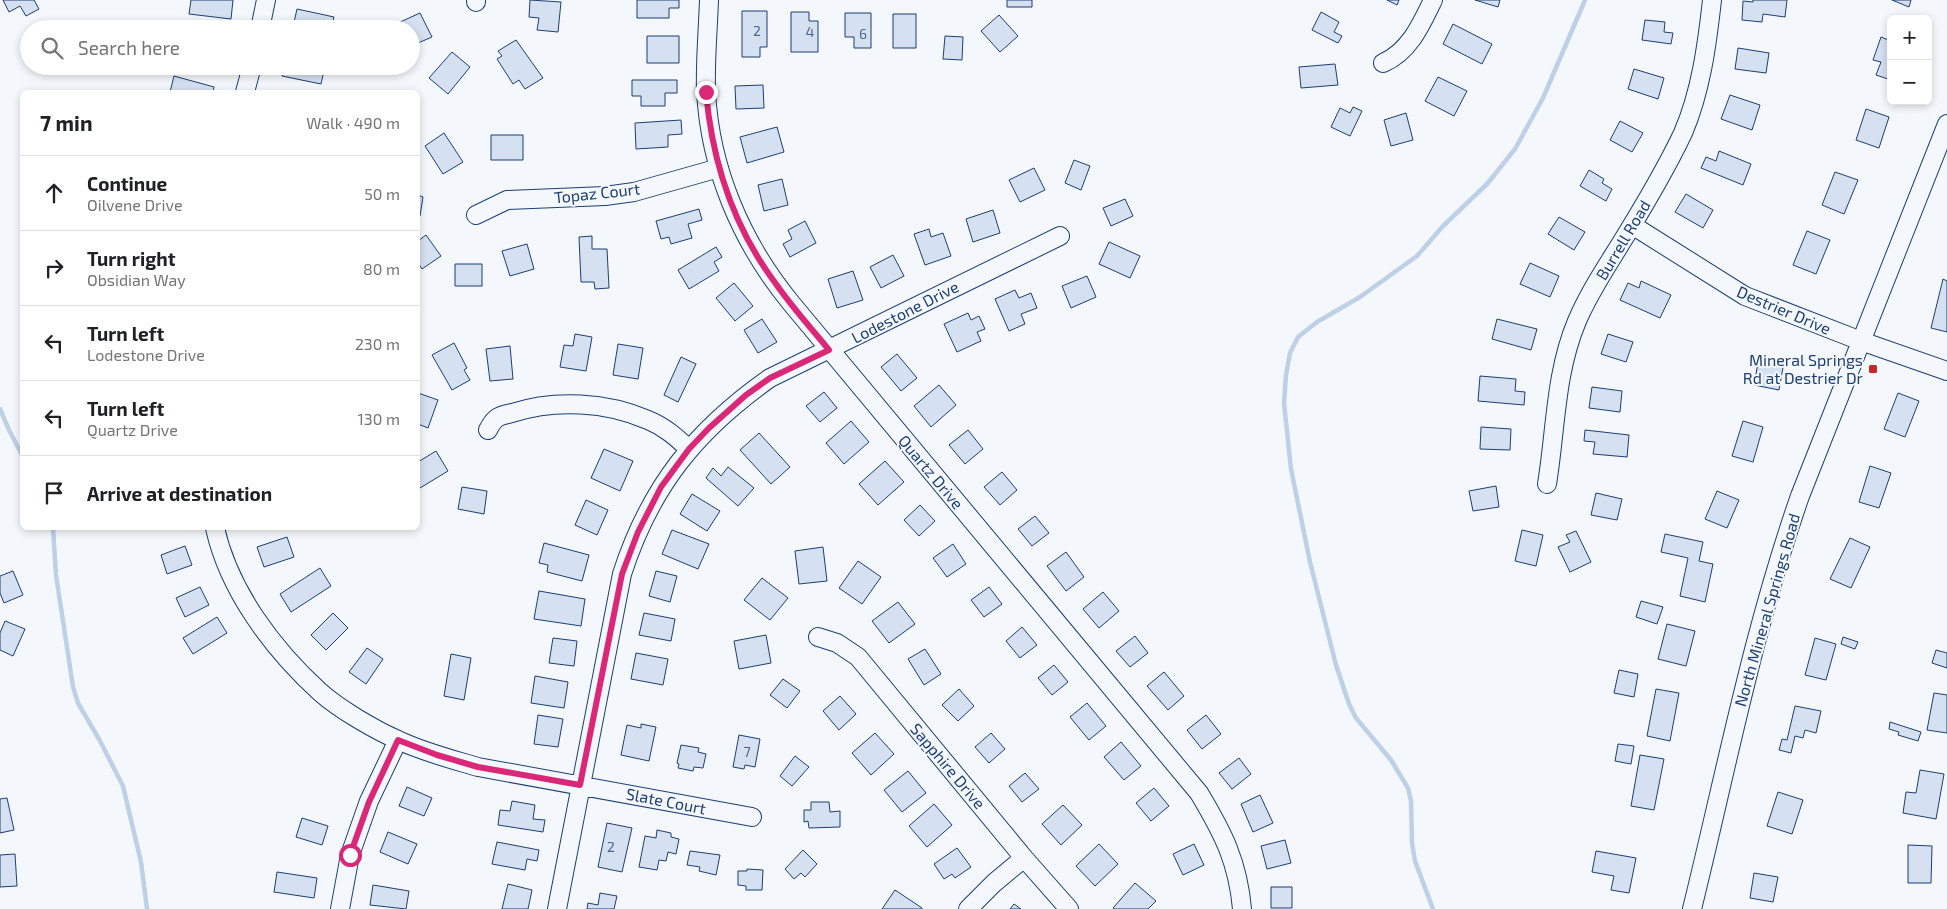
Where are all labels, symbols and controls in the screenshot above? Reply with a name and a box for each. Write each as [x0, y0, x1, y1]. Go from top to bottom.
map controls [1887, 15, 1932, 105]
button: + [1887, 15, 1932, 60]
search box [20, 20, 420, 75]
house number: 2 [753, 22, 761, 39]
house number: 4 [806, 23, 814, 40]
house number: 6 [859, 25, 867, 42]
icon: search [38, 34, 66, 62]
text: Search here [78, 36, 180, 59]
button: − [1887, 60, 1932, 105]
route end [695, 81, 718, 104]
text: 7 min [40, 110, 93, 135]
text: Walk · 490 m [306, 113, 400, 132]
text: Continue [87, 172, 167, 195]
icon: ahead [40, 179, 68, 207]
street label: Topaz Court [553, 179, 641, 206]
text: 50 m [364, 184, 400, 203]
text: Oilvene Drive [87, 195, 182, 214]
street label: Burrell Road [1591, 196, 1654, 283]
text: Turn right [87, 247, 175, 270]
icon: right [40, 254, 68, 282]
text: 80 m [363, 259, 400, 278]
text: Obsidian Way [87, 270, 186, 289]
street label: Lodestone Drive [848, 276, 962, 347]
street label: Destrier Drive [1734, 281, 1834, 338]
text: Turn left [87, 322, 164, 345]
icon: left [40, 329, 68, 357]
text: 230 m [355, 334, 400, 353]
text: Lodestone Drive [87, 345, 205, 364]
place label: Mineral Springs Rd at Destrier Dr [1743, 350, 1864, 387]
marker: Mineral Springs Rd at Destrier Dr [1867, 363, 1879, 375]
text: Turn left [87, 397, 164, 420]
icon: left [40, 404, 68, 432]
text: 130 m [358, 409, 400, 428]
text: Quartz Drive [87, 420, 178, 439]
street label: Quartz Drive [894, 431, 968, 513]
icon: arrive [40, 479, 68, 507]
text: Arrive at destination [87, 482, 272, 505]
street label: North Mineral Springs Road [1730, 511, 1803, 709]
street label: Sapphire Drive [907, 719, 990, 812]
house number: 7 [743, 743, 751, 760]
street label: Slate Court [625, 783, 707, 818]
house number: 2 [607, 838, 615, 855]
route start [339, 844, 362, 867]

